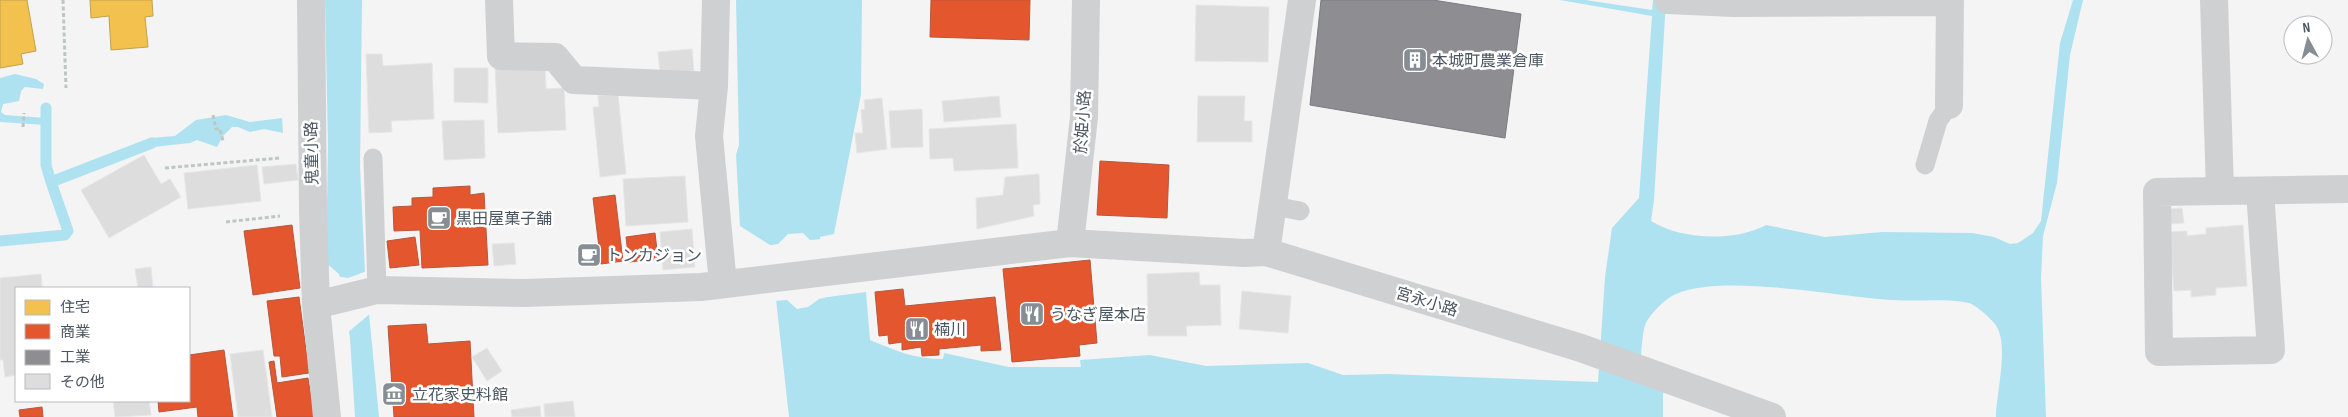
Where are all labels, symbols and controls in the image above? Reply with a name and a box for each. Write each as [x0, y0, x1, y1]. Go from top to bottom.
north arrow [2283, 15, 2333, 65]
text: N [2302, 19, 2311, 36]
building icon: 本城町農業倉庫 [1402, 47, 1428, 73]
place label: 本城町農業倉庫 [1432, 52, 1544, 71]
street label: 於姫小路 [1072, 90, 1095, 155]
street label: 鬼童小路 [302, 121, 323, 185]
cafe icon: 黒田屋菓子舗 [426, 205, 452, 231]
place label: 黒田屋菓子舗 [456, 210, 552, 229]
cafe icon: トンカジョン [576, 242, 602, 268]
place label: トンカジョン [606, 247, 702, 266]
street label: 宮永小路 [1393, 284, 1460, 321]
legend [15, 287, 190, 402]
text: 住宅 [60, 298, 90, 317]
restaurant icon: うなぎ屋本店 [1019, 301, 1045, 327]
place label: うなぎ屋本店 [1050, 306, 1146, 325]
restaurant icon: 楠川 [904, 316, 930, 342]
place label: 楠川 [934, 321, 966, 340]
text: 商業 [60, 323, 90, 342]
text: 工業 [60, 348, 90, 367]
text: その他 [60, 373, 105, 392]
museum icon: 立花家史料館 [381, 381, 407, 407]
place label: 立花家史料館 [412, 386, 508, 405]

